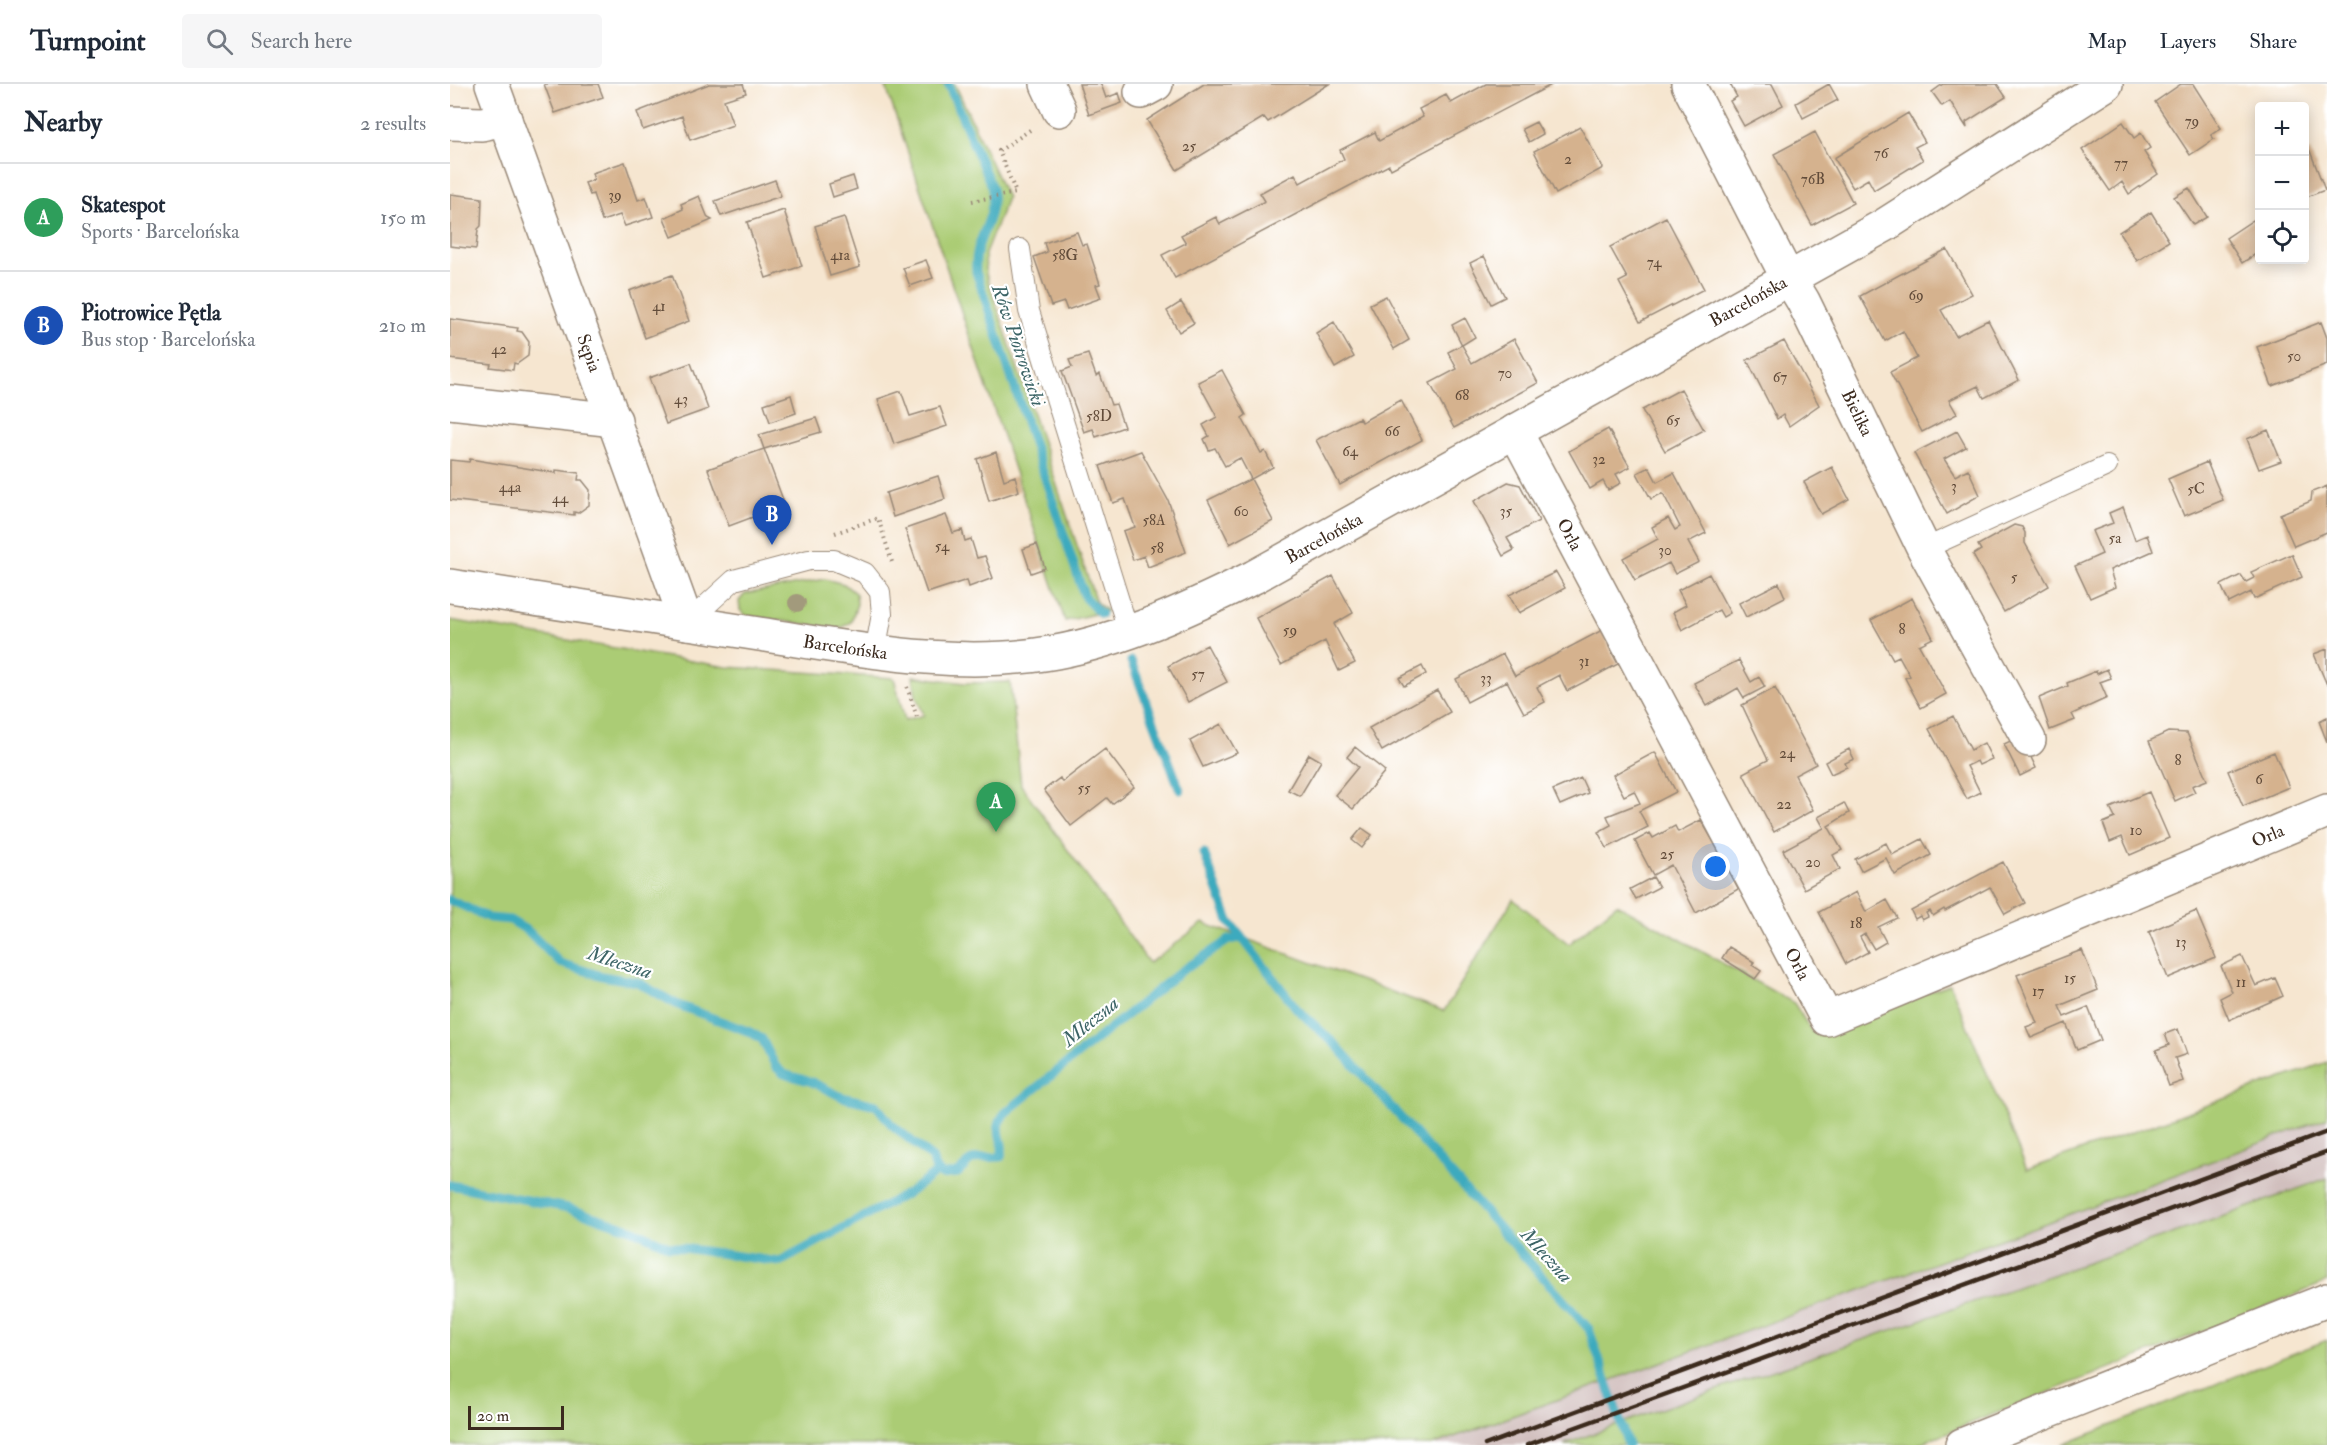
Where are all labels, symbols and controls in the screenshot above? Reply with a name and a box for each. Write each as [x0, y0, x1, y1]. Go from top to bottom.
search box [182, 14, 602, 68]
text: Turnpoint [30, 24, 146, 59]
icon: search [203, 25, 236, 58]
text: Search here [251, 27, 352, 55]
text: Map [2087, 28, 2127, 55]
text: Layers [2160, 28, 2216, 55]
text: Share [2249, 28, 2297, 55]
map controls [2255, 102, 2309, 264]
button: + [2255, 102, 2309, 156]
text: Nearby [24, 107, 102, 139]
text: 2 results [360, 111, 426, 136]
house number: 79 [2185, 112, 2199, 131]
house number: 25 [1182, 137, 1196, 156]
house number: 76 [1874, 144, 1890, 163]
house number: 2 [1564, 150, 1572, 169]
house number: 77 [2114, 154, 2128, 173]
button: − [2255, 156, 2309, 210]
house number: 76B [1801, 170, 1825, 189]
house number: 39 [608, 186, 622, 205]
text: Skatespot [81, 191, 165, 219]
text: A [37, 205, 50, 230]
text: 150 m [380, 205, 426, 230]
button: locate [2255, 210, 2309, 264]
text: Sports · Barcelońska [81, 219, 240, 244]
house number: 41a [830, 246, 851, 265]
house number: 58G [1052, 246, 1079, 265]
house number: 74 [1647, 253, 1662, 272]
street label: Barcelońska [1706, 271, 1792, 333]
water label: Rów Piotrowicki [986, 280, 1051, 410]
house number: 69 [1908, 286, 1924, 305]
house number: 41 [652, 297, 666, 316]
text: Piotrowice Pętla [81, 299, 221, 327]
text: B [37, 313, 50, 338]
text: 210 m [379, 313, 426, 338]
text: Bus stop · Barcelońska [81, 327, 255, 352]
street label: Sępia [571, 331, 606, 376]
house number: 42 [491, 340, 507, 359]
house number: 50 [2287, 347, 2301, 366]
house number: 70 [1498, 364, 1512, 383]
house number: 67 [1773, 368, 1787, 387]
house number: 68 [1455, 386, 1469, 405]
street label: Bielika [1836, 386, 1878, 441]
house number: 43 [674, 390, 688, 409]
house number: 58D [1086, 407, 1112, 426]
house number: 65 [1666, 411, 1680, 430]
house number: 66 [1384, 422, 1401, 441]
house number: 64 [1342, 442, 1359, 461]
house number: 32 [1592, 450, 1606, 469]
house number: 3 [1951, 477, 1957, 496]
house number: 44a [499, 478, 522, 497]
house number: 5C [2187, 480, 2205, 499]
house number: 44 [552, 489, 569, 508]
pin: B [752, 496, 792, 545]
house number: 60 [1233, 502, 1249, 521]
house number: 35 [1500, 502, 1513, 521]
street label: Barcelońska [1281, 507, 1367, 569]
house number: 58A [1142, 511, 1166, 530]
street label: Orla [1551, 514, 1588, 555]
house number: 5a [2109, 529, 2122, 548]
house number: 54 [935, 537, 950, 556]
house number: 58 [1150, 539, 1164, 558]
house number: 30 [1658, 541, 1672, 560]
house number: 5 [2011, 568, 2018, 587]
house number: 8 [1898, 620, 1906, 639]
house number: 59 [1283, 621, 1297, 640]
street label: Barcelońska [801, 630, 889, 665]
house number: 31 [1578, 652, 1590, 671]
house number: 57 [1191, 665, 1205, 684]
house number: 33 [1480, 669, 1492, 688]
house number: 24 [1779, 744, 1796, 763]
house number: 8 [2174, 751, 2182, 770]
house number: 6 [2255, 770, 2264, 789]
house number: 55 [1077, 779, 1091, 798]
pin: A [976, 782, 1016, 832]
house number: 22 [1776, 795, 1792, 814]
street label: Orla [2248, 819, 2288, 853]
house number: 10 [2130, 821, 2142, 840]
house number: 25 [1660, 845, 1674, 864]
your location [1701, 852, 1730, 881]
house number: 20 [1805, 853, 1821, 872]
house number: 18 [1850, 914, 1862, 933]
house number: 13 [2175, 933, 2187, 952]
water label: Mleczna [584, 940, 655, 985]
street label: Orla [1779, 944, 1815, 985]
house number: 15 [2064, 969, 2076, 988]
house number: 11 [2236, 973, 2246, 992]
house number: 17 [2032, 982, 2044, 1001]
water label: Mleczna [1056, 991, 1124, 1053]
water label: Mleczna [1515, 1222, 1578, 1288]
scale bar [468, 1403, 564, 1430]
text: 20 m [477, 1406, 509, 1426]

